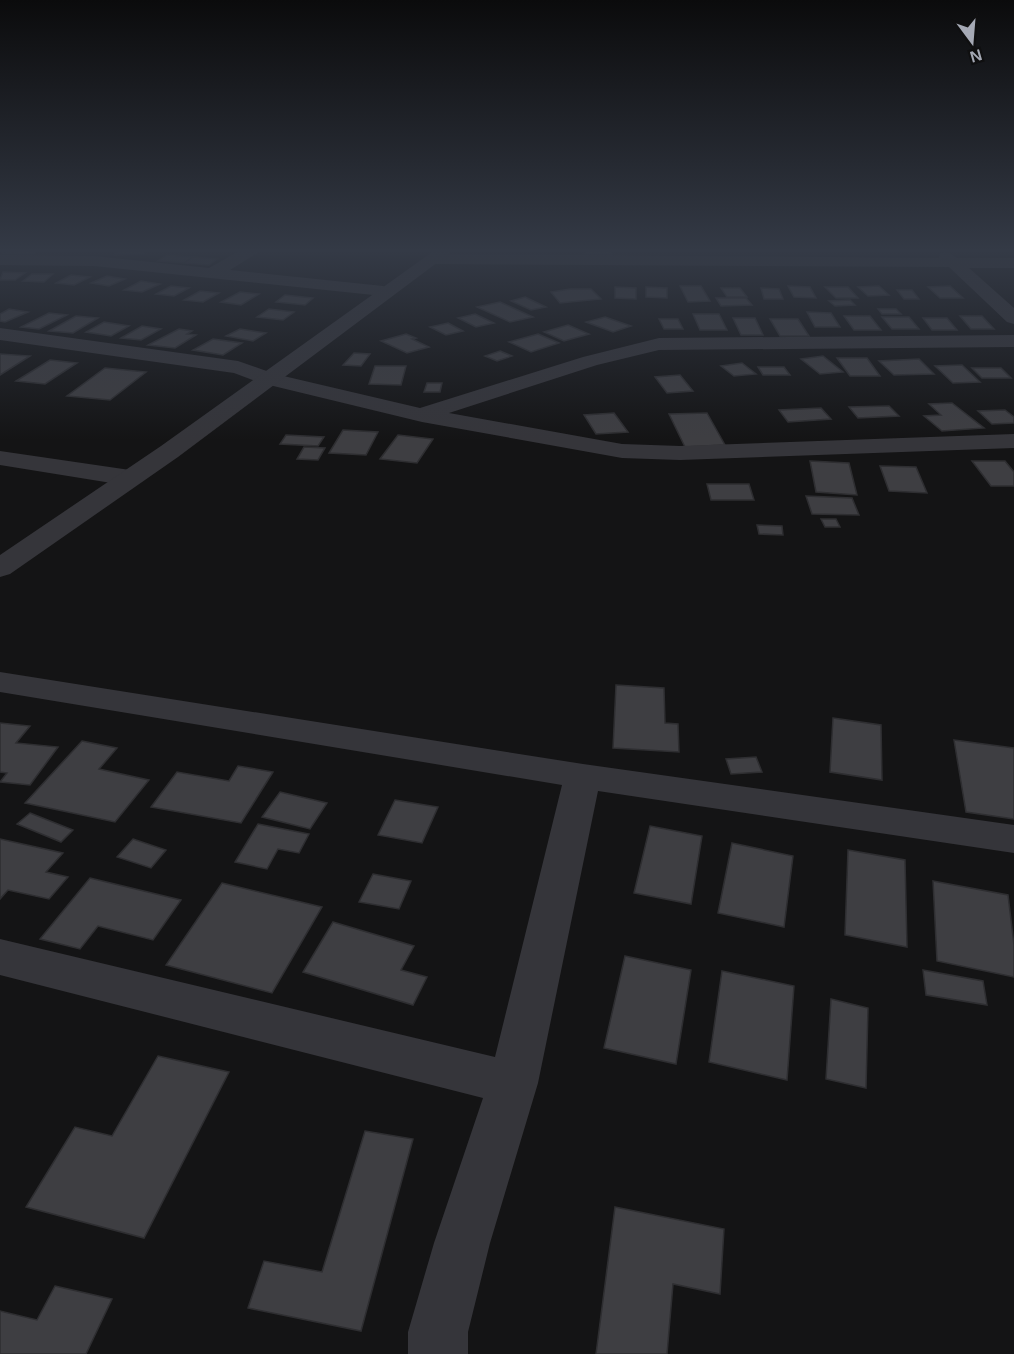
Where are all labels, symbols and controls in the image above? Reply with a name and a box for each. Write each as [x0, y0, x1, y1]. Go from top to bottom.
north arrow [942, 12, 1002, 72]
text: N [968, 46, 984, 66]

